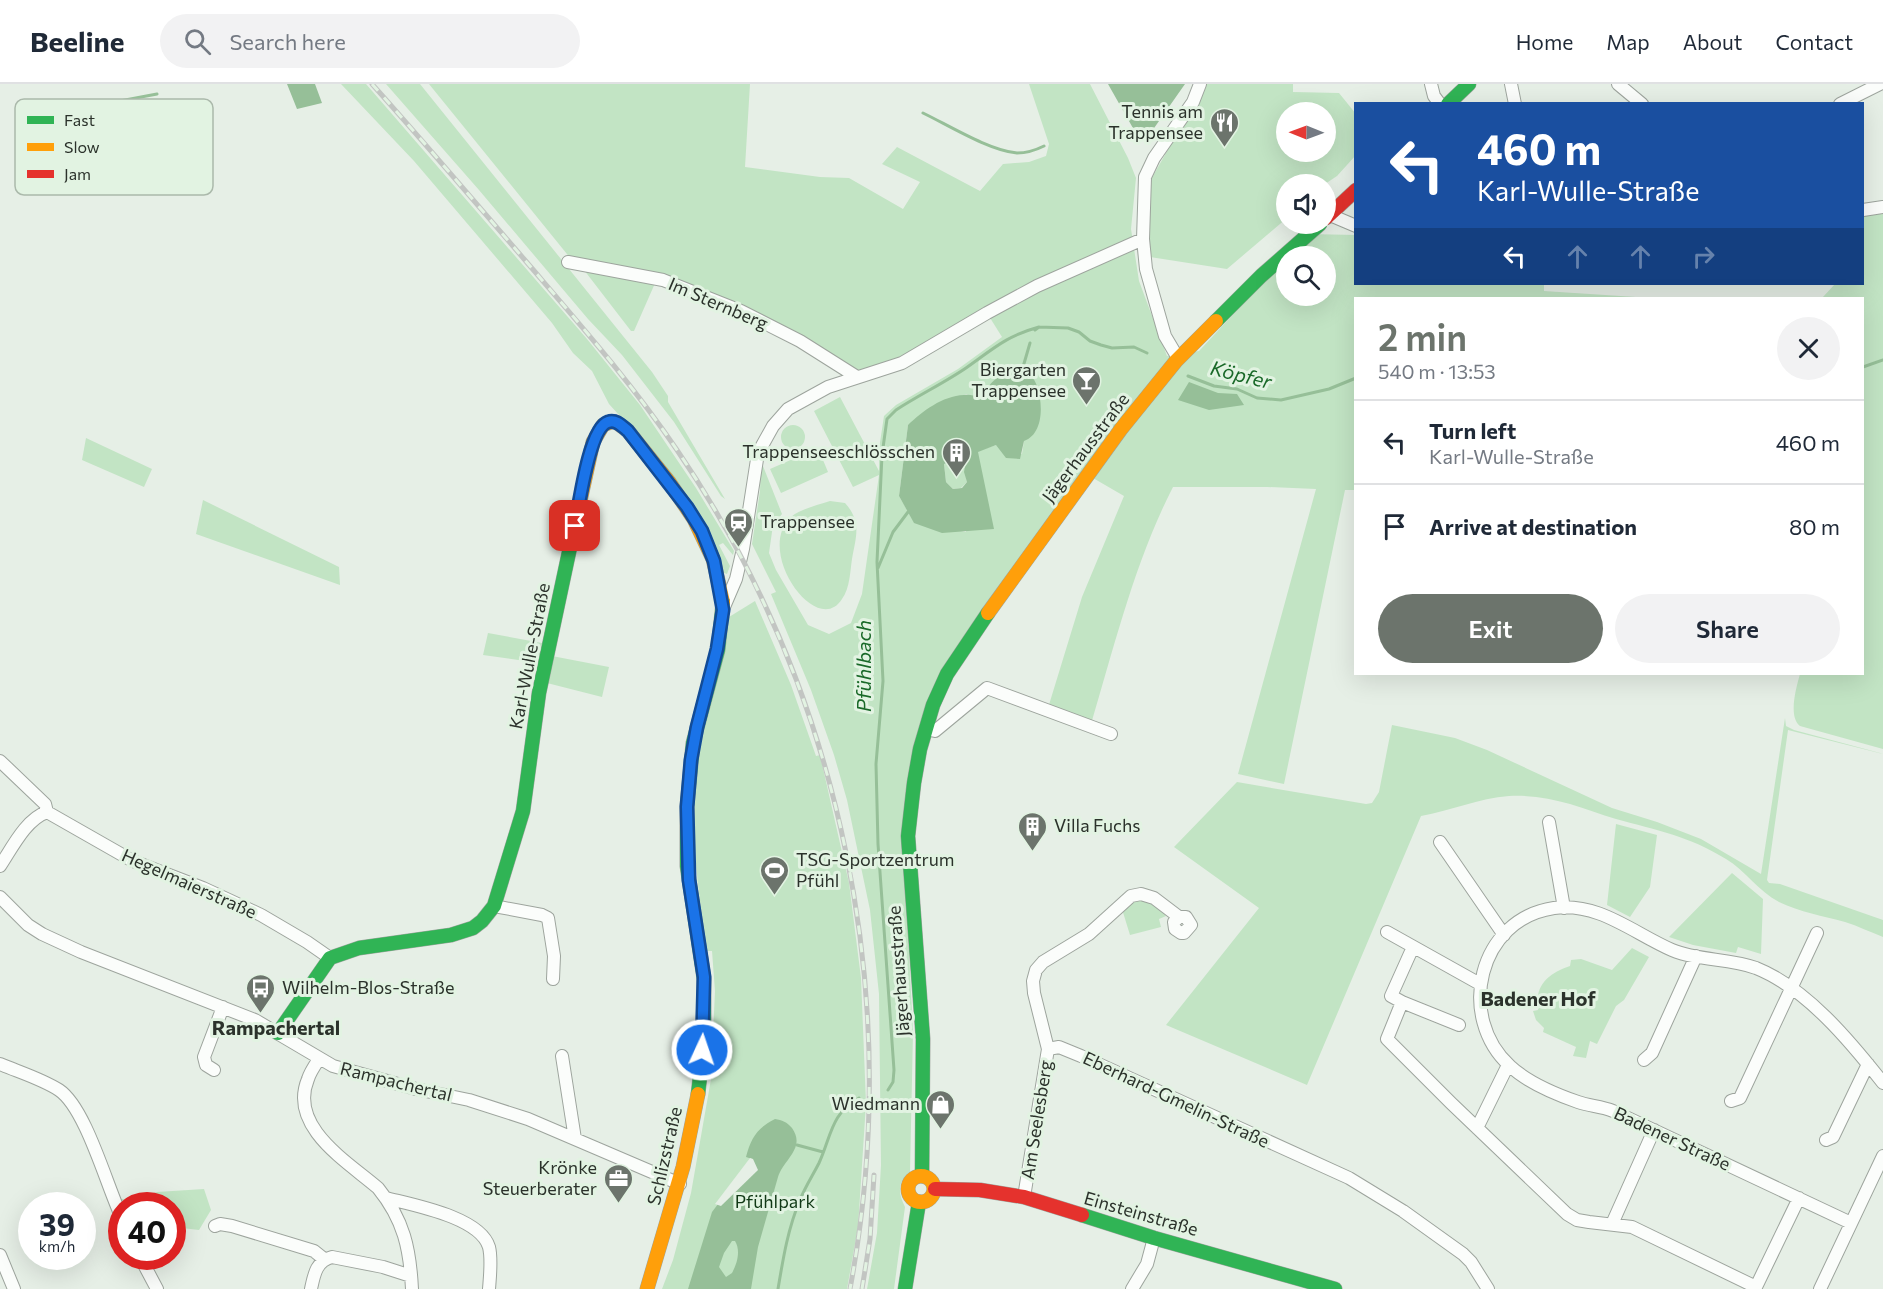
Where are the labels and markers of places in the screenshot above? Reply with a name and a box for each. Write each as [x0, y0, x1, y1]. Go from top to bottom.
place label: Tennis am Trappensee [1108, 100, 1203, 143]
restaurant icon: Tennis am Trappensee [1208, 106, 1240, 148]
place label: Biergarten Trappensee [971, 358, 1066, 401]
bar icon: Biergarten Trappensee [1071, 364, 1103, 406]
building icon: Trappenseeschlösschen [940, 436, 972, 478]
place label: Trappenseeschlösschen [742, 440, 935, 462]
pin [549, 500, 600, 551]
station icon: Trappensee [723, 506, 755, 548]
place label: Trappensee [760, 510, 855, 532]
building icon: Villa Fuchs [1017, 810, 1049, 852]
place label: Villa Fuchs [1054, 814, 1141, 836]
place label: TSG-Sportzentrum Pfühl [796, 848, 955, 891]
sports icon: TSG-Sportzentrum Pfühl [759, 854, 791, 896]
bus stop icon: Wilhelm-Blos-Straße [245, 972, 277, 1014]
place label: Wilhelm-Blos-Straße [282, 976, 454, 998]
shop icon: Wiedmann [925, 1088, 957, 1130]
place label: Wiedmann [831, 1092, 920, 1114]
place label: Krönke Steuerberater [483, 1156, 597, 1199]
office icon: Krönke Steuerberater [602, 1162, 634, 1204]

